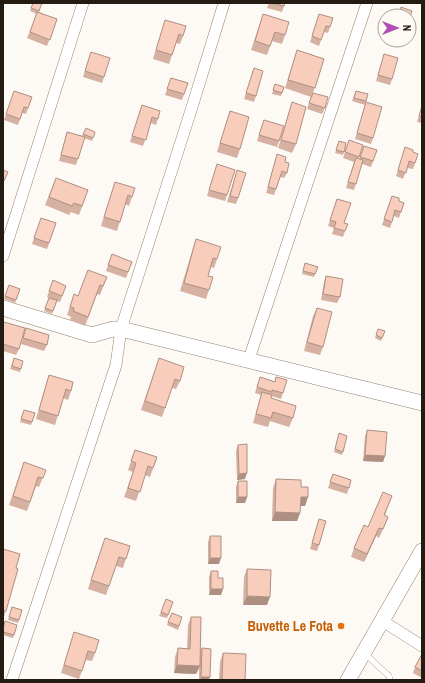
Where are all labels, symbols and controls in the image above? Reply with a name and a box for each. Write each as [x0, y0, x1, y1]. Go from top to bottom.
north arrow [377, 8, 417, 48]
text: N [400, 25, 414, 31]
place label: Buvette Le Fota [247, 617, 334, 635]
marker: Buvette Le Fota [336, 621, 346, 631]

